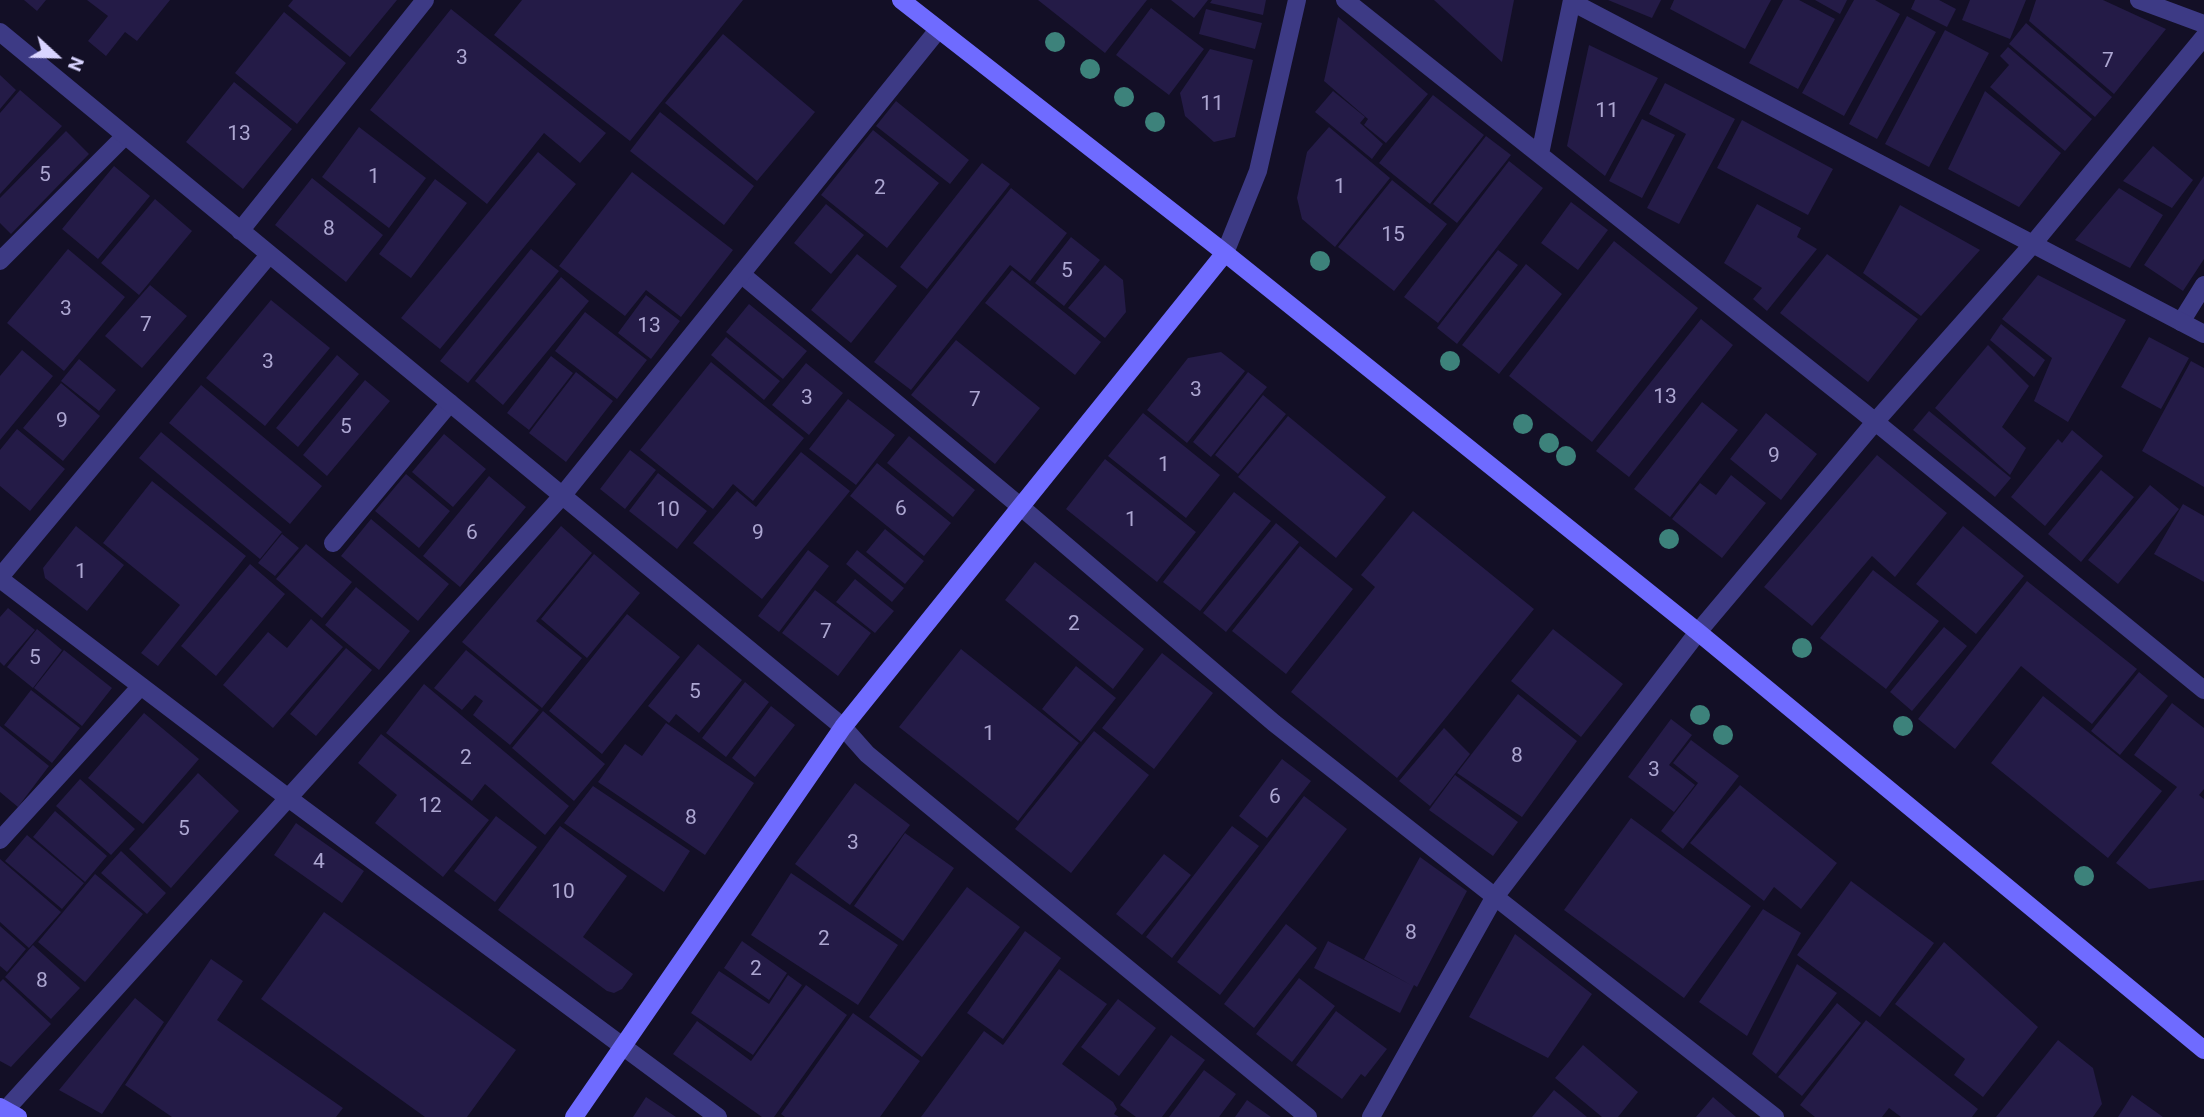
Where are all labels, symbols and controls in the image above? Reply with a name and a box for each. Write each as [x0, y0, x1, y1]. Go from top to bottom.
north arrow [21, 21, 91, 91]
house number: 3 [456, 46, 468, 72]
house number: 7 [2102, 49, 2114, 75]
text: N [63, 54, 89, 75]
house number: 11 [1200, 92, 1224, 118]
house number: 11 [1595, 99, 1619, 125]
house number: 13 [227, 122, 251, 148]
house number: 5 [39, 163, 51, 189]
house number: 1 [368, 165, 380, 191]
house number: 1 [1334, 175, 1346, 201]
house number: 2 [874, 176, 886, 202]
house number: 8 [323, 217, 335, 243]
house number: 15 [1381, 223, 1405, 249]
house number: 5 [1061, 259, 1073, 285]
house number: 3 [60, 297, 72, 323]
house number: 7 [140, 313, 152, 339]
house number: 13 [637, 314, 661, 340]
house number: 3 [262, 350, 274, 376]
house number: 3 [1190, 378, 1202, 404]
house number: 13 [1653, 385, 1677, 411]
house number: 3 [801, 386, 813, 412]
house number: 7 [969, 388, 981, 414]
house number: 9 [56, 409, 68, 435]
house number: 5 [340, 415, 352, 441]
house number: 9 [1768, 444, 1780, 470]
house number: 1 [1158, 453, 1170, 479]
house number: 6 [895, 497, 907, 523]
house number: 10 [656, 498, 680, 524]
house number: 1 [1125, 508, 1137, 534]
house number: 6 [466, 521, 478, 547]
house number: 9 [752, 521, 764, 547]
house number: 1 [75, 560, 87, 586]
house number: 2 [1068, 612, 1080, 638]
house number: 7 [820, 620, 832, 646]
house number: 5 [29, 646, 41, 672]
house number: 5 [689, 680, 701, 706]
house number: 1 [983, 722, 995, 748]
house number: 8 [1511, 744, 1523, 770]
house number: 2 [460, 746, 472, 772]
house number: 3 [1648, 758, 1660, 784]
house number: 6 [1269, 785, 1281, 811]
house number: 12 [418, 794, 442, 820]
house number: 8 [685, 806, 697, 832]
house number: 5 [178, 817, 190, 843]
house number: 3 [847, 831, 859, 857]
house number: 4 [313, 850, 325, 876]
house number: 10 [551, 880, 575, 906]
house number: 8 [1405, 921, 1417, 947]
house number: 2 [818, 927, 830, 953]
house number: 2 [750, 957, 762, 983]
house number: 8 [36, 969, 48, 995]

